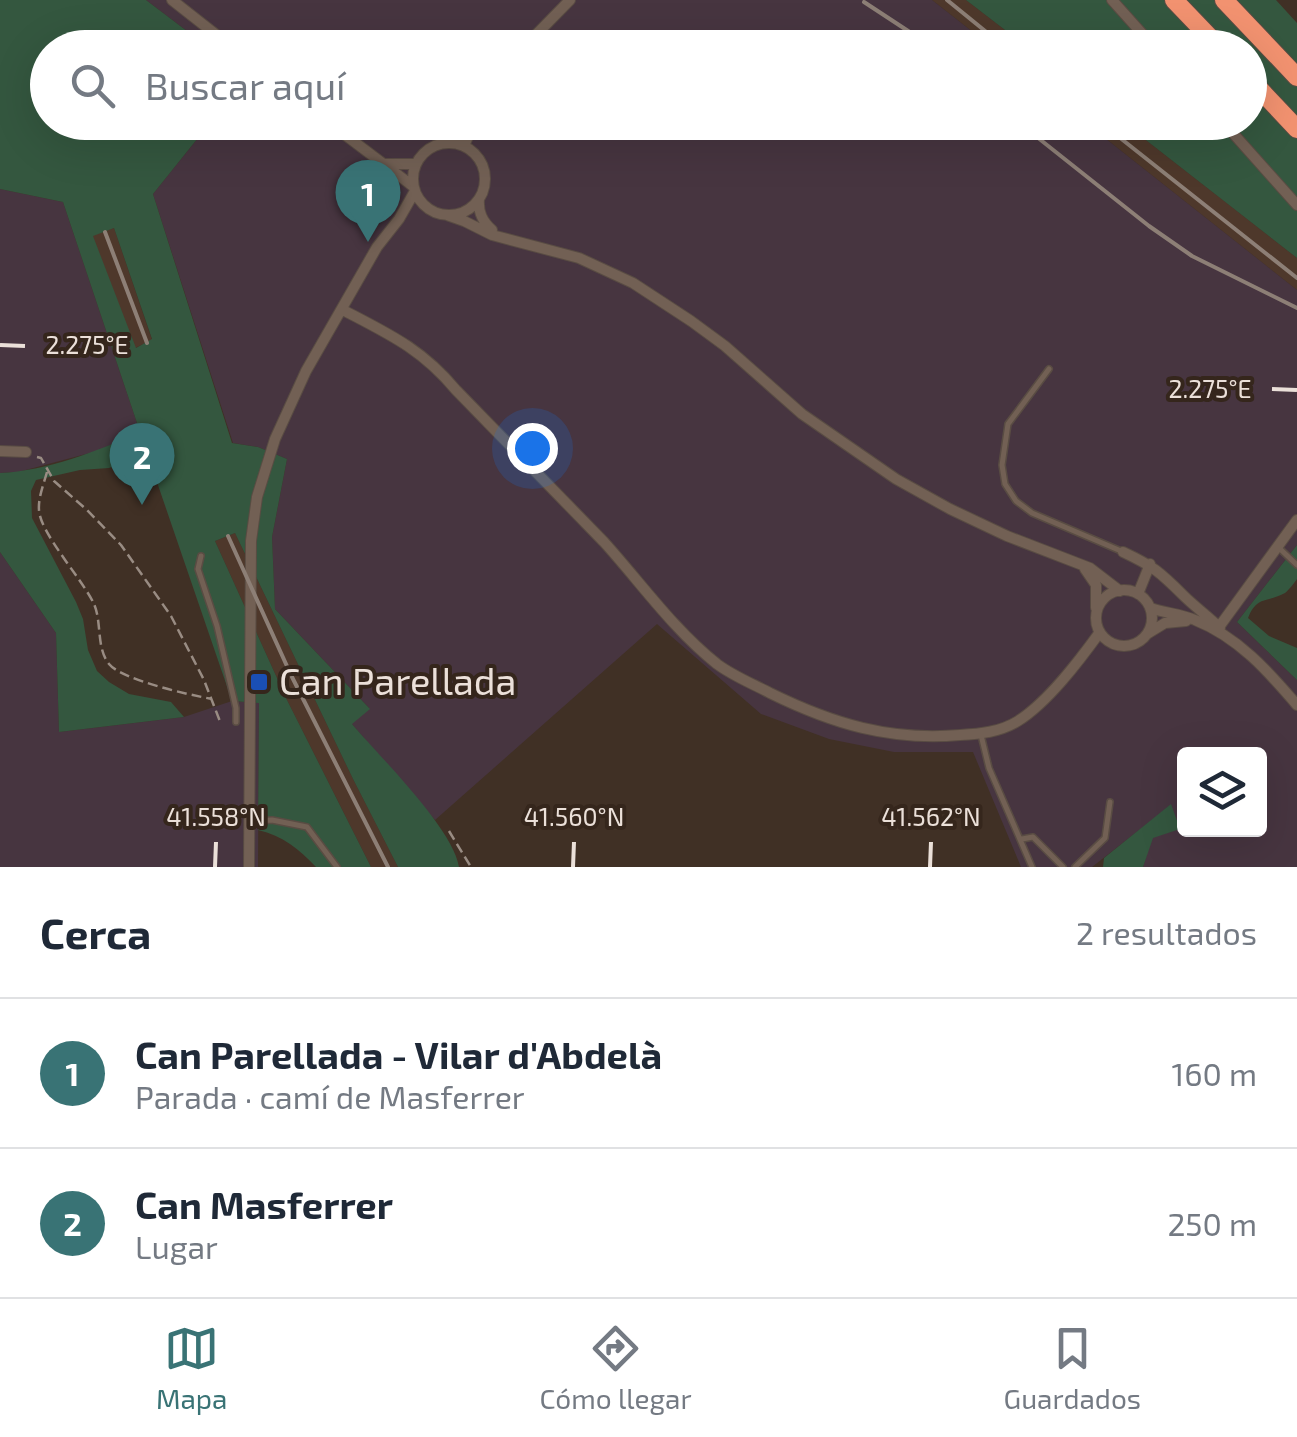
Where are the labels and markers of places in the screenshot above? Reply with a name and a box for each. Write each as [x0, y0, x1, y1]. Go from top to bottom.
pin: 1 [336, 160, 400, 242]
pin: 2 [110, 422, 174, 505]
place label: Can Parellada [279, 657, 516, 703]
marker: Can Parellada [248, 671, 270, 693]

